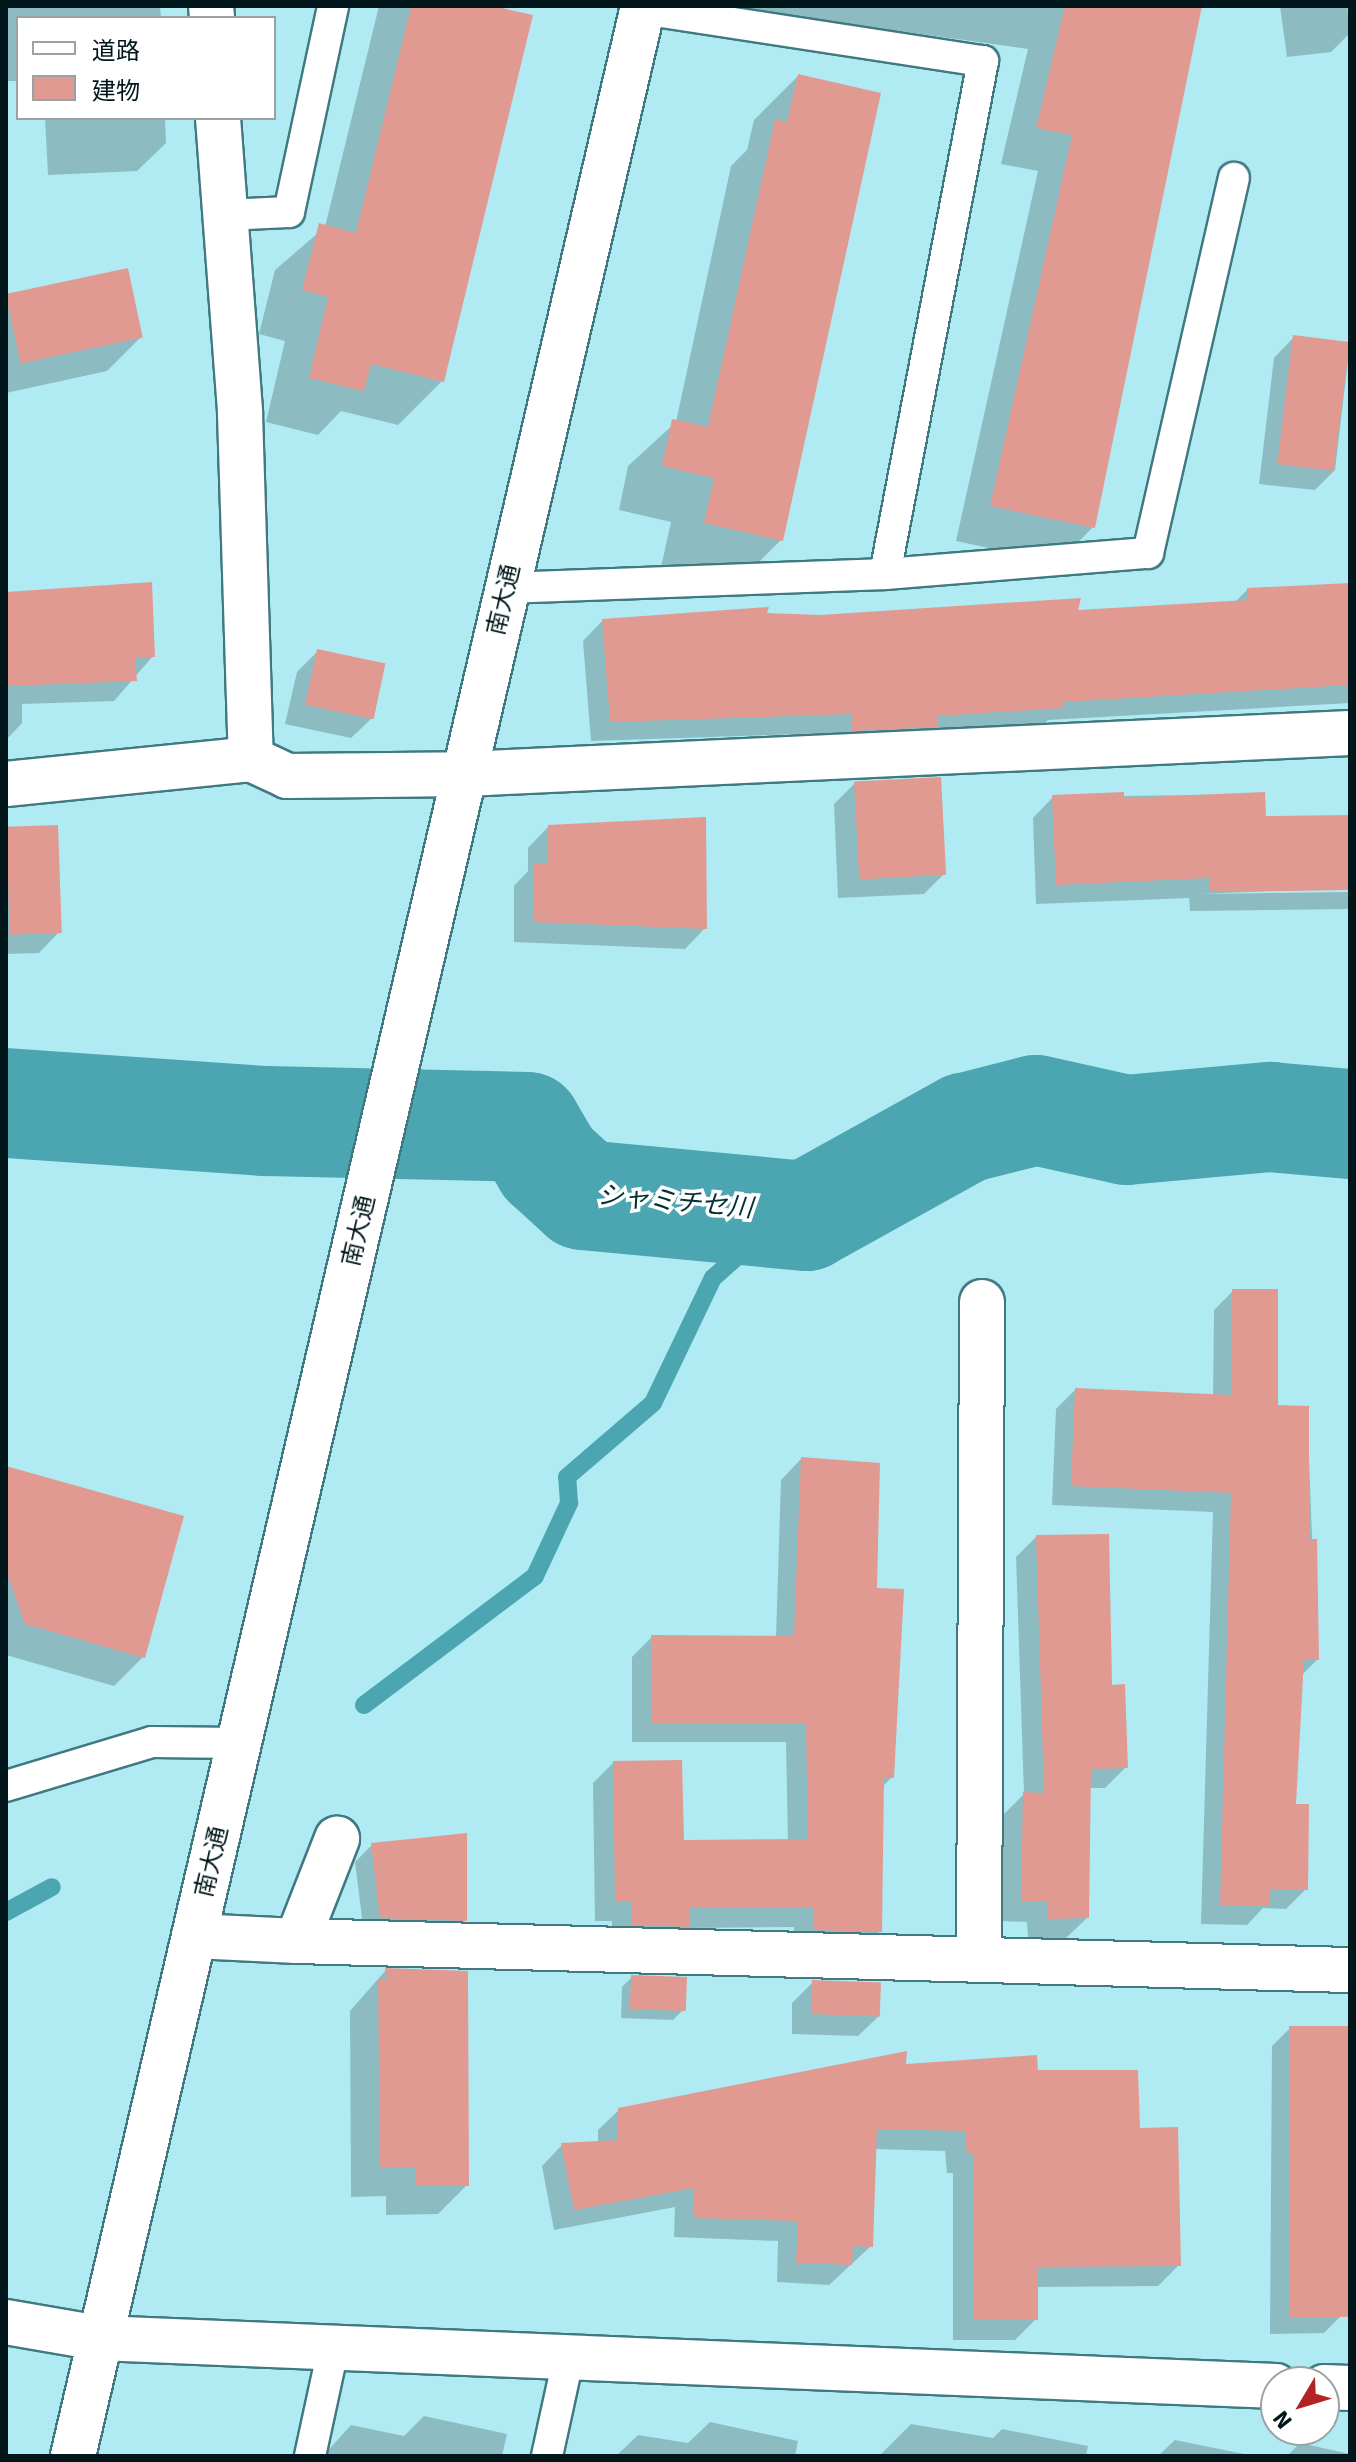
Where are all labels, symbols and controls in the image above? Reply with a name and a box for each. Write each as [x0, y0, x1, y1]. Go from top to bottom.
legend [16, 16, 276, 120]
text: 道路 [92, 36, 140, 66]
text: 建物 [92, 76, 140, 106]
street label: 南大通 [482, 562, 526, 638]
water label: シャミチセ川 [596, 1181, 754, 1225]
street label: 南大通 [337, 1193, 381, 1269]
street label: 南大通 [190, 1824, 234, 1900]
north arrow [1260, 2366, 1340, 2446]
text: N [1267, 2406, 1298, 2434]

